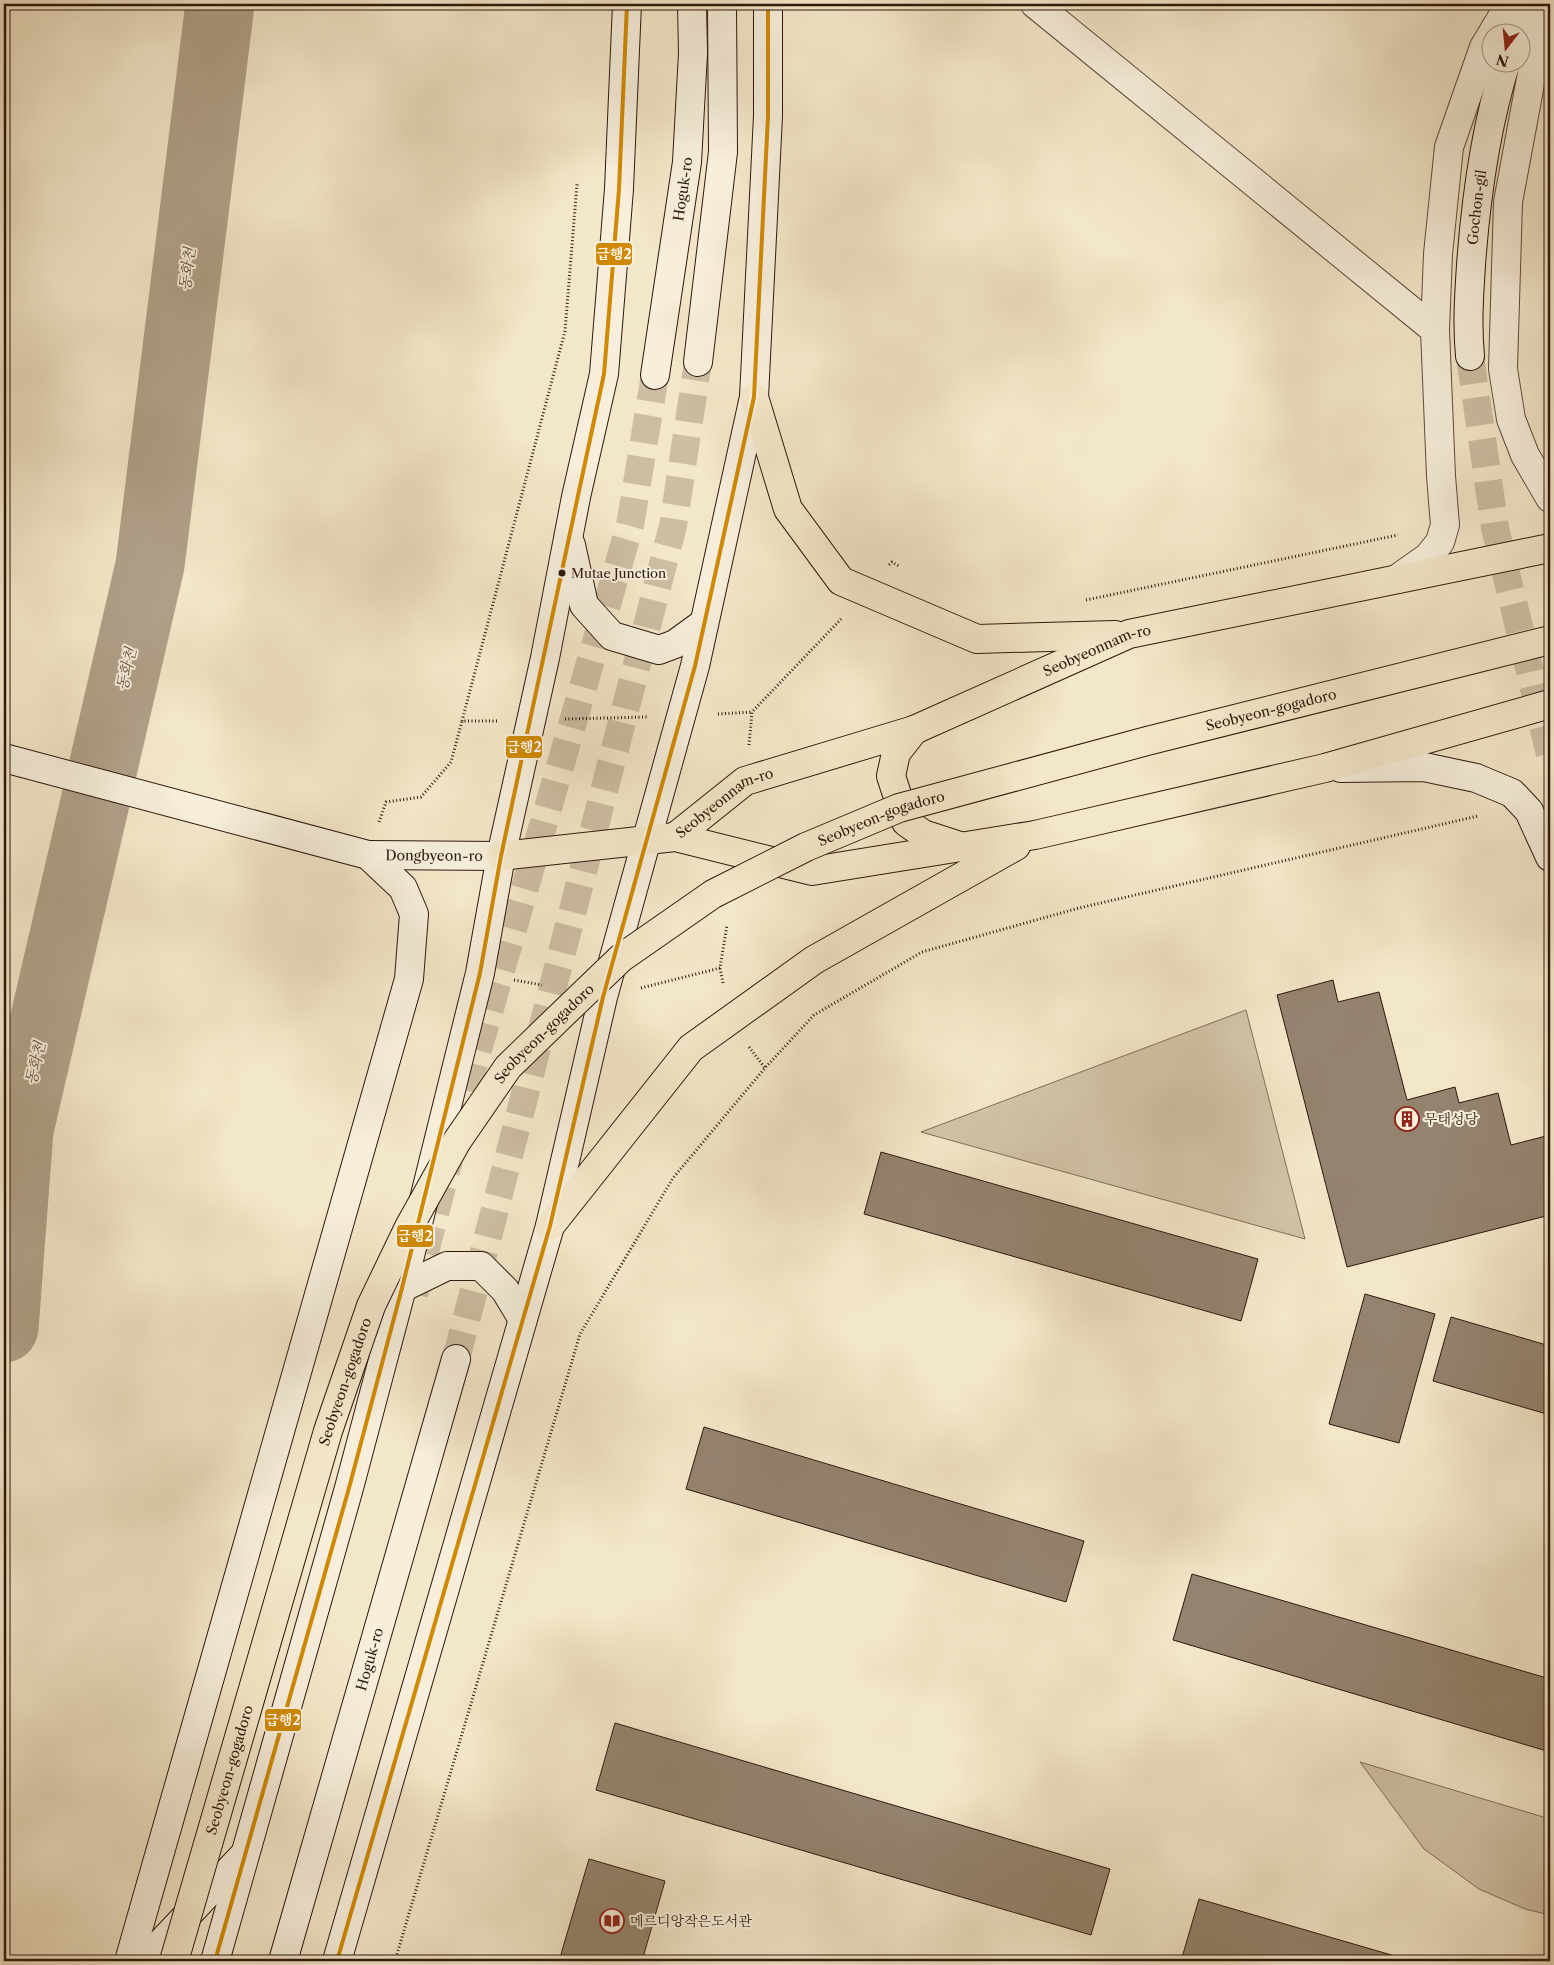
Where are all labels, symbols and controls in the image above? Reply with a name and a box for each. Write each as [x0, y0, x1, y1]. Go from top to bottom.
north arrow [1482, 22, 1532, 72]
text: N [1494, 50, 1511, 71]
street label: Hoguk-ro [669, 157, 696, 222]
street label: Gochon-gil [1464, 169, 1490, 246]
line badge: 급행2 [595, 242, 633, 266]
water label: 동화천 [175, 245, 199, 292]
text: 급행2 [596, 245, 632, 263]
place label: Mutae Junction [571, 565, 666, 581]
marker: Mutae Junction [557, 568, 567, 578]
street label: Seobyeonnam-ro [1040, 621, 1152, 680]
water label: 동화천 [112, 644, 140, 692]
street label: Seobyeon-gogadoro [1204, 685, 1338, 735]
line badge: 급행2 [505, 735, 543, 759]
text: 급행2 [506, 738, 542, 756]
street label: Seobyeonnam-ro [672, 764, 775, 842]
street label: Seobyeon-gogadoro [815, 787, 947, 850]
street label: Dongbyeon-ro [385, 846, 483, 865]
street label: Seobyeon-gogadoro [490, 980, 598, 1087]
water label: 동화천 [21, 1038, 49, 1086]
building icon: 무태성당 [1394, 1106, 1420, 1132]
place label: 무태성당 [1424, 1110, 1479, 1128]
line badge: 급행2 [396, 1224, 434, 1248]
text: 급행2 [397, 1227, 433, 1245]
street label: Seobyeon-gogadoro [315, 1315, 375, 1448]
street label: Hoguk-ro [352, 1626, 387, 1693]
street label: Seobyeon-gogadoro [202, 1703, 257, 1837]
line badge: 급행2 [264, 1708, 302, 1732]
text: 급행2 [265, 1711, 301, 1729]
library icon: 메르디앙작은도서관 [599, 1908, 625, 1934]
place label: 메르디앙작은도서관 [630, 1912, 752, 1930]

